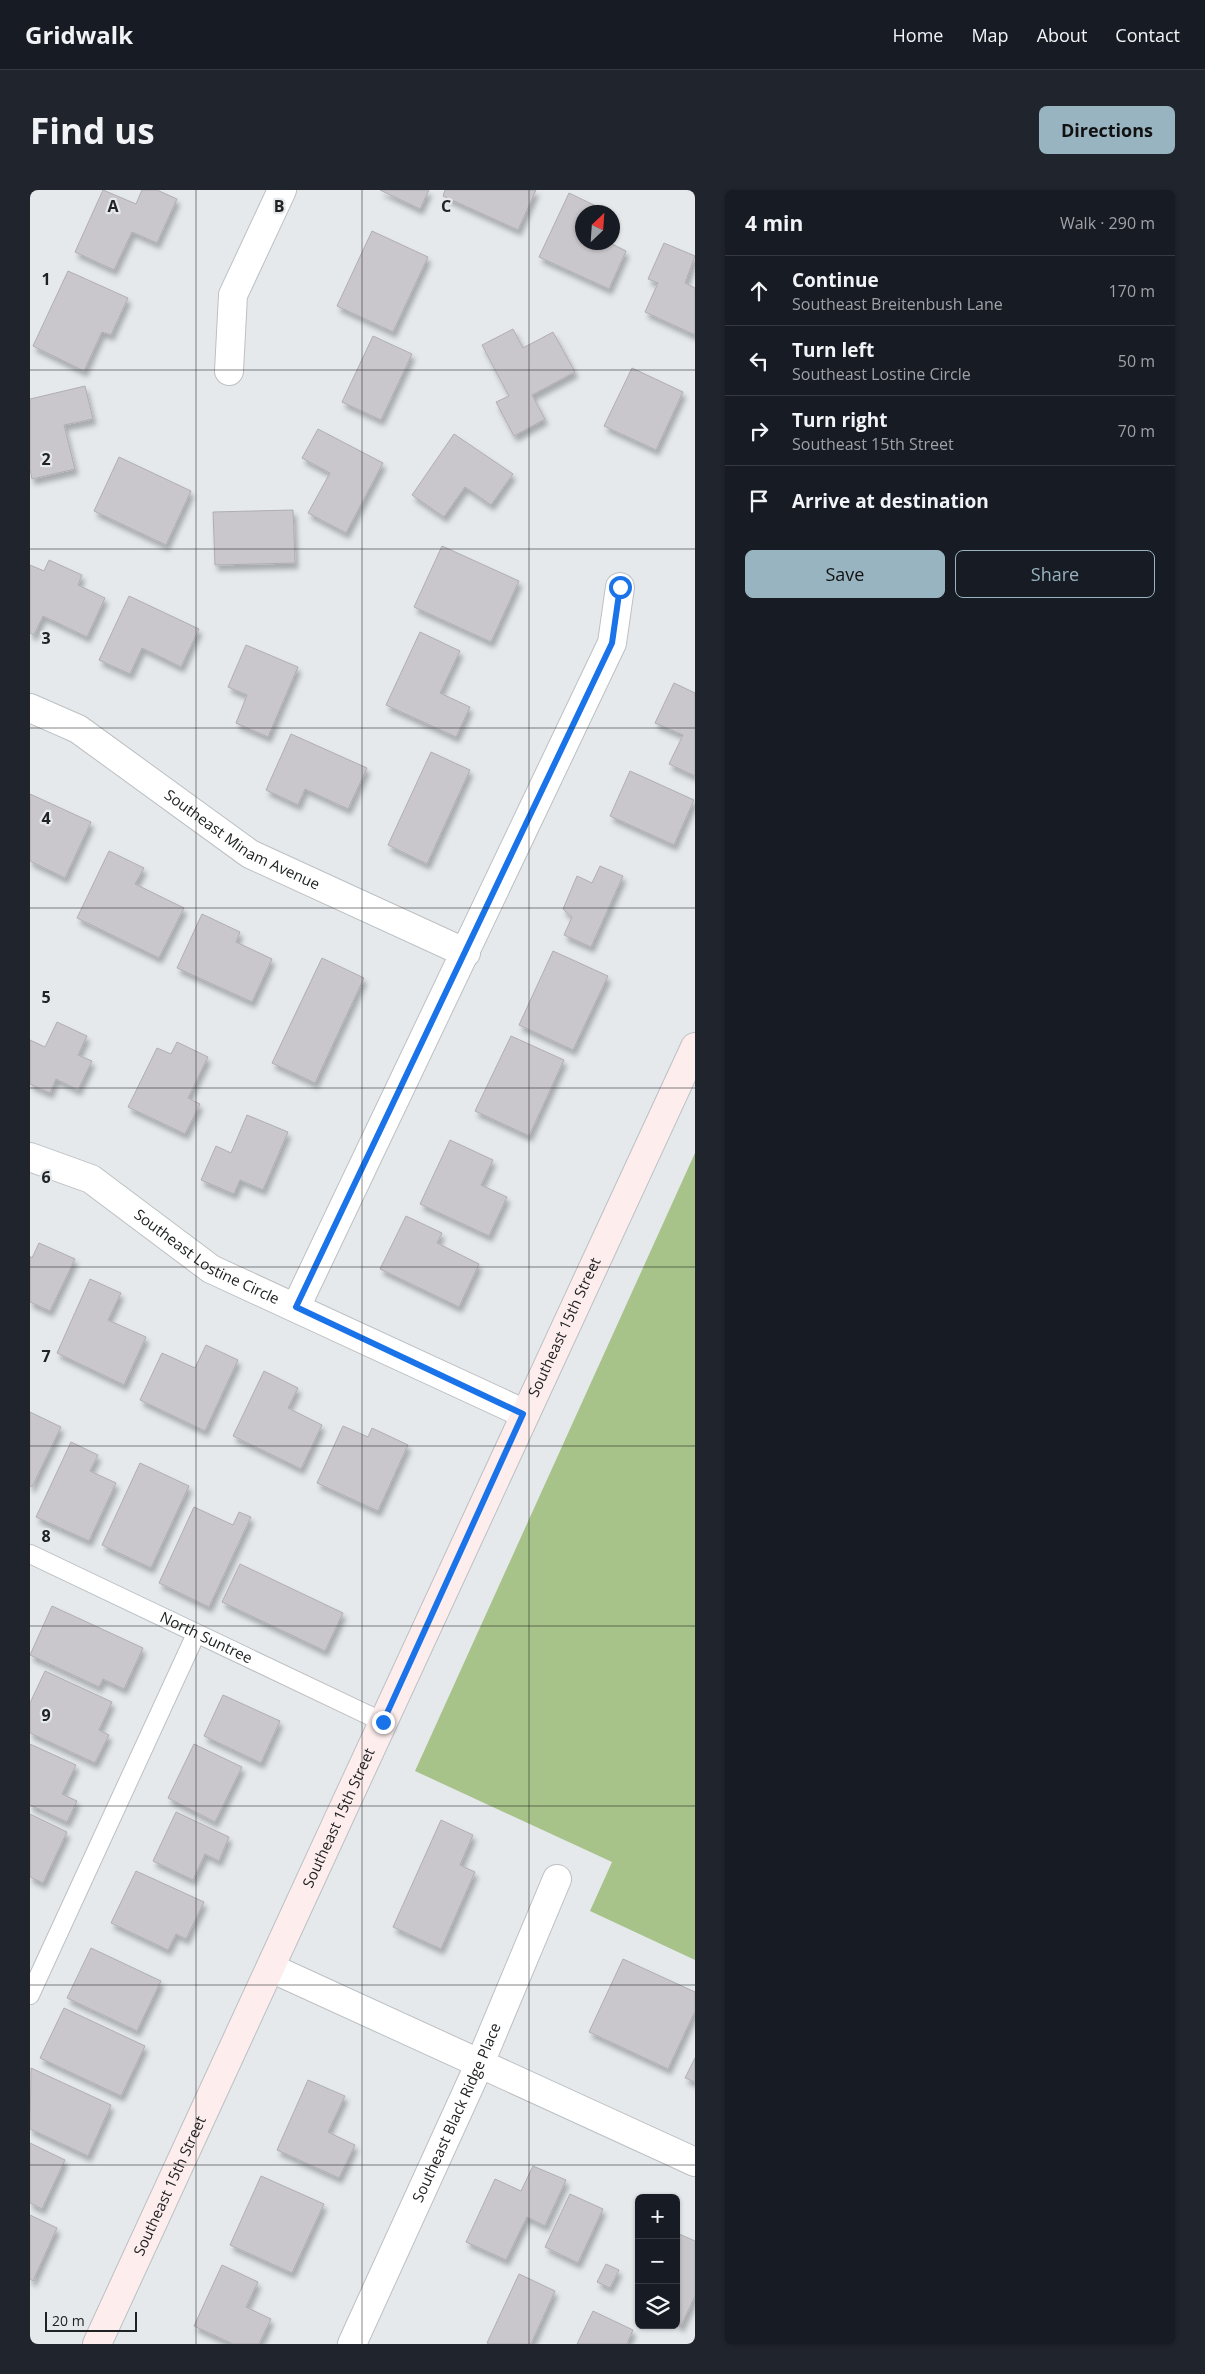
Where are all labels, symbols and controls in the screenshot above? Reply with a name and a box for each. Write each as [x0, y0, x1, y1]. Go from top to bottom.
text: Gridwalk [25, 18, 133, 51]
text: Home [893, 23, 943, 47]
text: Map [971, 23, 1009, 47]
text: About [1037, 23, 1087, 47]
text: Contact [1115, 23, 1180, 47]
button: Directions [1039, 106, 1175, 154]
text: Find us [30, 107, 155, 154]
text: A [107, 195, 119, 217]
text: B [274, 195, 284, 217]
text: C [441, 195, 451, 217]
north arrow [575, 205, 620, 250]
text: 4 min [745, 209, 803, 237]
text: Walk · 290 m [1060, 212, 1155, 234]
text: Continue [792, 267, 879, 293]
text: 1 [41, 268, 51, 290]
icon: ahead [745, 277, 773, 305]
text: 170 m [1109, 280, 1155, 302]
text: Southeast Breitenbush Lane [792, 293, 1003, 315]
text: Turn left [792, 337, 874, 363]
icon: left [745, 347, 773, 375]
text: 50 m [1118, 350, 1155, 372]
text: Southeast Lostine Circle [792, 363, 971, 385]
text: Turn right [792, 407, 887, 433]
icon: right [745, 417, 773, 445]
text: 70 m [1118, 420, 1155, 442]
text: Southeast 15th Street [792, 433, 954, 455]
text: 2 [41, 448, 51, 470]
icon: arrive [745, 487, 773, 515]
text: Arrive at destination [792, 488, 989, 514]
button: Save [745, 550, 945, 598]
button: Share [955, 550, 1155, 598]
route start [609, 576, 632, 599]
text: 3 [41, 627, 51, 649]
street label: Southeast Minam Avenue [161, 784, 323, 894]
text: 4 [41, 807, 51, 829]
text: 5 [41, 986, 51, 1008]
text: 6 [41, 1166, 51, 1188]
street label: Southeast Lostine Circle [131, 1204, 283, 1308]
street label: Southeast 15th Street [523, 1254, 605, 1400]
text: 7 [41, 1345, 51, 1367]
text: 8 [41, 1525, 51, 1547]
street label: North Suntree [157, 1606, 256, 1667]
text: 9 [41, 1704, 51, 1726]
route end [372, 1711, 395, 1734]
street label: Southeast 15th Street [297, 1744, 379, 1891]
street label: Southeast Black Ridge Place [407, 2020, 505, 2205]
street label: Southeast 15th Street [128, 2112, 210, 2259]
map controls [635, 2194, 680, 2329]
button: + [635, 2194, 680, 2239]
button: − [635, 2239, 680, 2284]
button: layers [635, 2284, 680, 2329]
scale bar [45, 2309, 138, 2332]
text: 20 m [52, 2311, 85, 2330]

